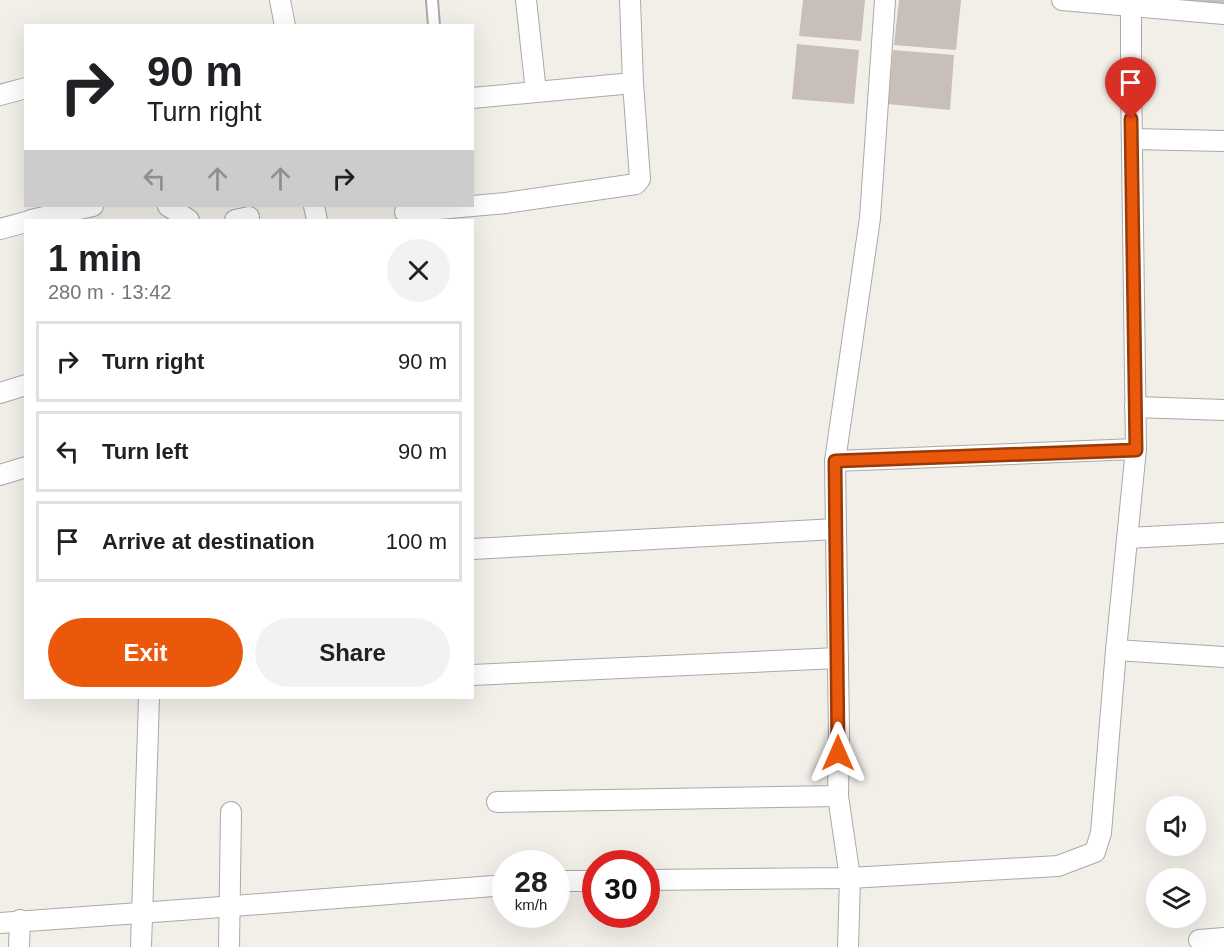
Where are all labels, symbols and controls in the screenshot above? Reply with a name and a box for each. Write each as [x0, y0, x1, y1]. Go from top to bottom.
icon: right [48, 48, 126, 126]
text: 90 m [147, 48, 243, 95]
pin [1105, 57, 1156, 119]
icon: arrive [1114, 66, 1147, 99]
text: Turn right [147, 97, 262, 127]
icon: left [138, 162, 171, 195]
icon: ahead [201, 162, 234, 195]
icon: ahead [264, 162, 297, 195]
icon: right [327, 162, 360, 195]
text: 1 min [48, 238, 142, 279]
button: close [387, 239, 450, 302]
text: 280 m · 13:42 [48, 281, 171, 303]
icon: right [51, 345, 84, 378]
text: Turn right [102, 349, 204, 374]
text: 90 m [398, 349, 447, 374]
icon: left [51, 435, 84, 468]
text: Turn left [102, 439, 188, 464]
text: 90 m [398, 439, 447, 464]
icon: arrive [51, 525, 84, 558]
text: Arrive at destination [102, 529, 315, 554]
text: 100 m [386, 529, 447, 554]
button: Exit [48, 618, 243, 687]
button: Share [255, 618, 450, 687]
position arrow [806, 721, 870, 785]
map controls [1146, 796, 1206, 928]
button: sound [1146, 796, 1206, 856]
speed limit sign: 30 [582, 850, 660, 928]
text: 28 [514, 865, 548, 898]
button: layers [1146, 868, 1206, 928]
text: km/h [515, 896, 547, 913]

